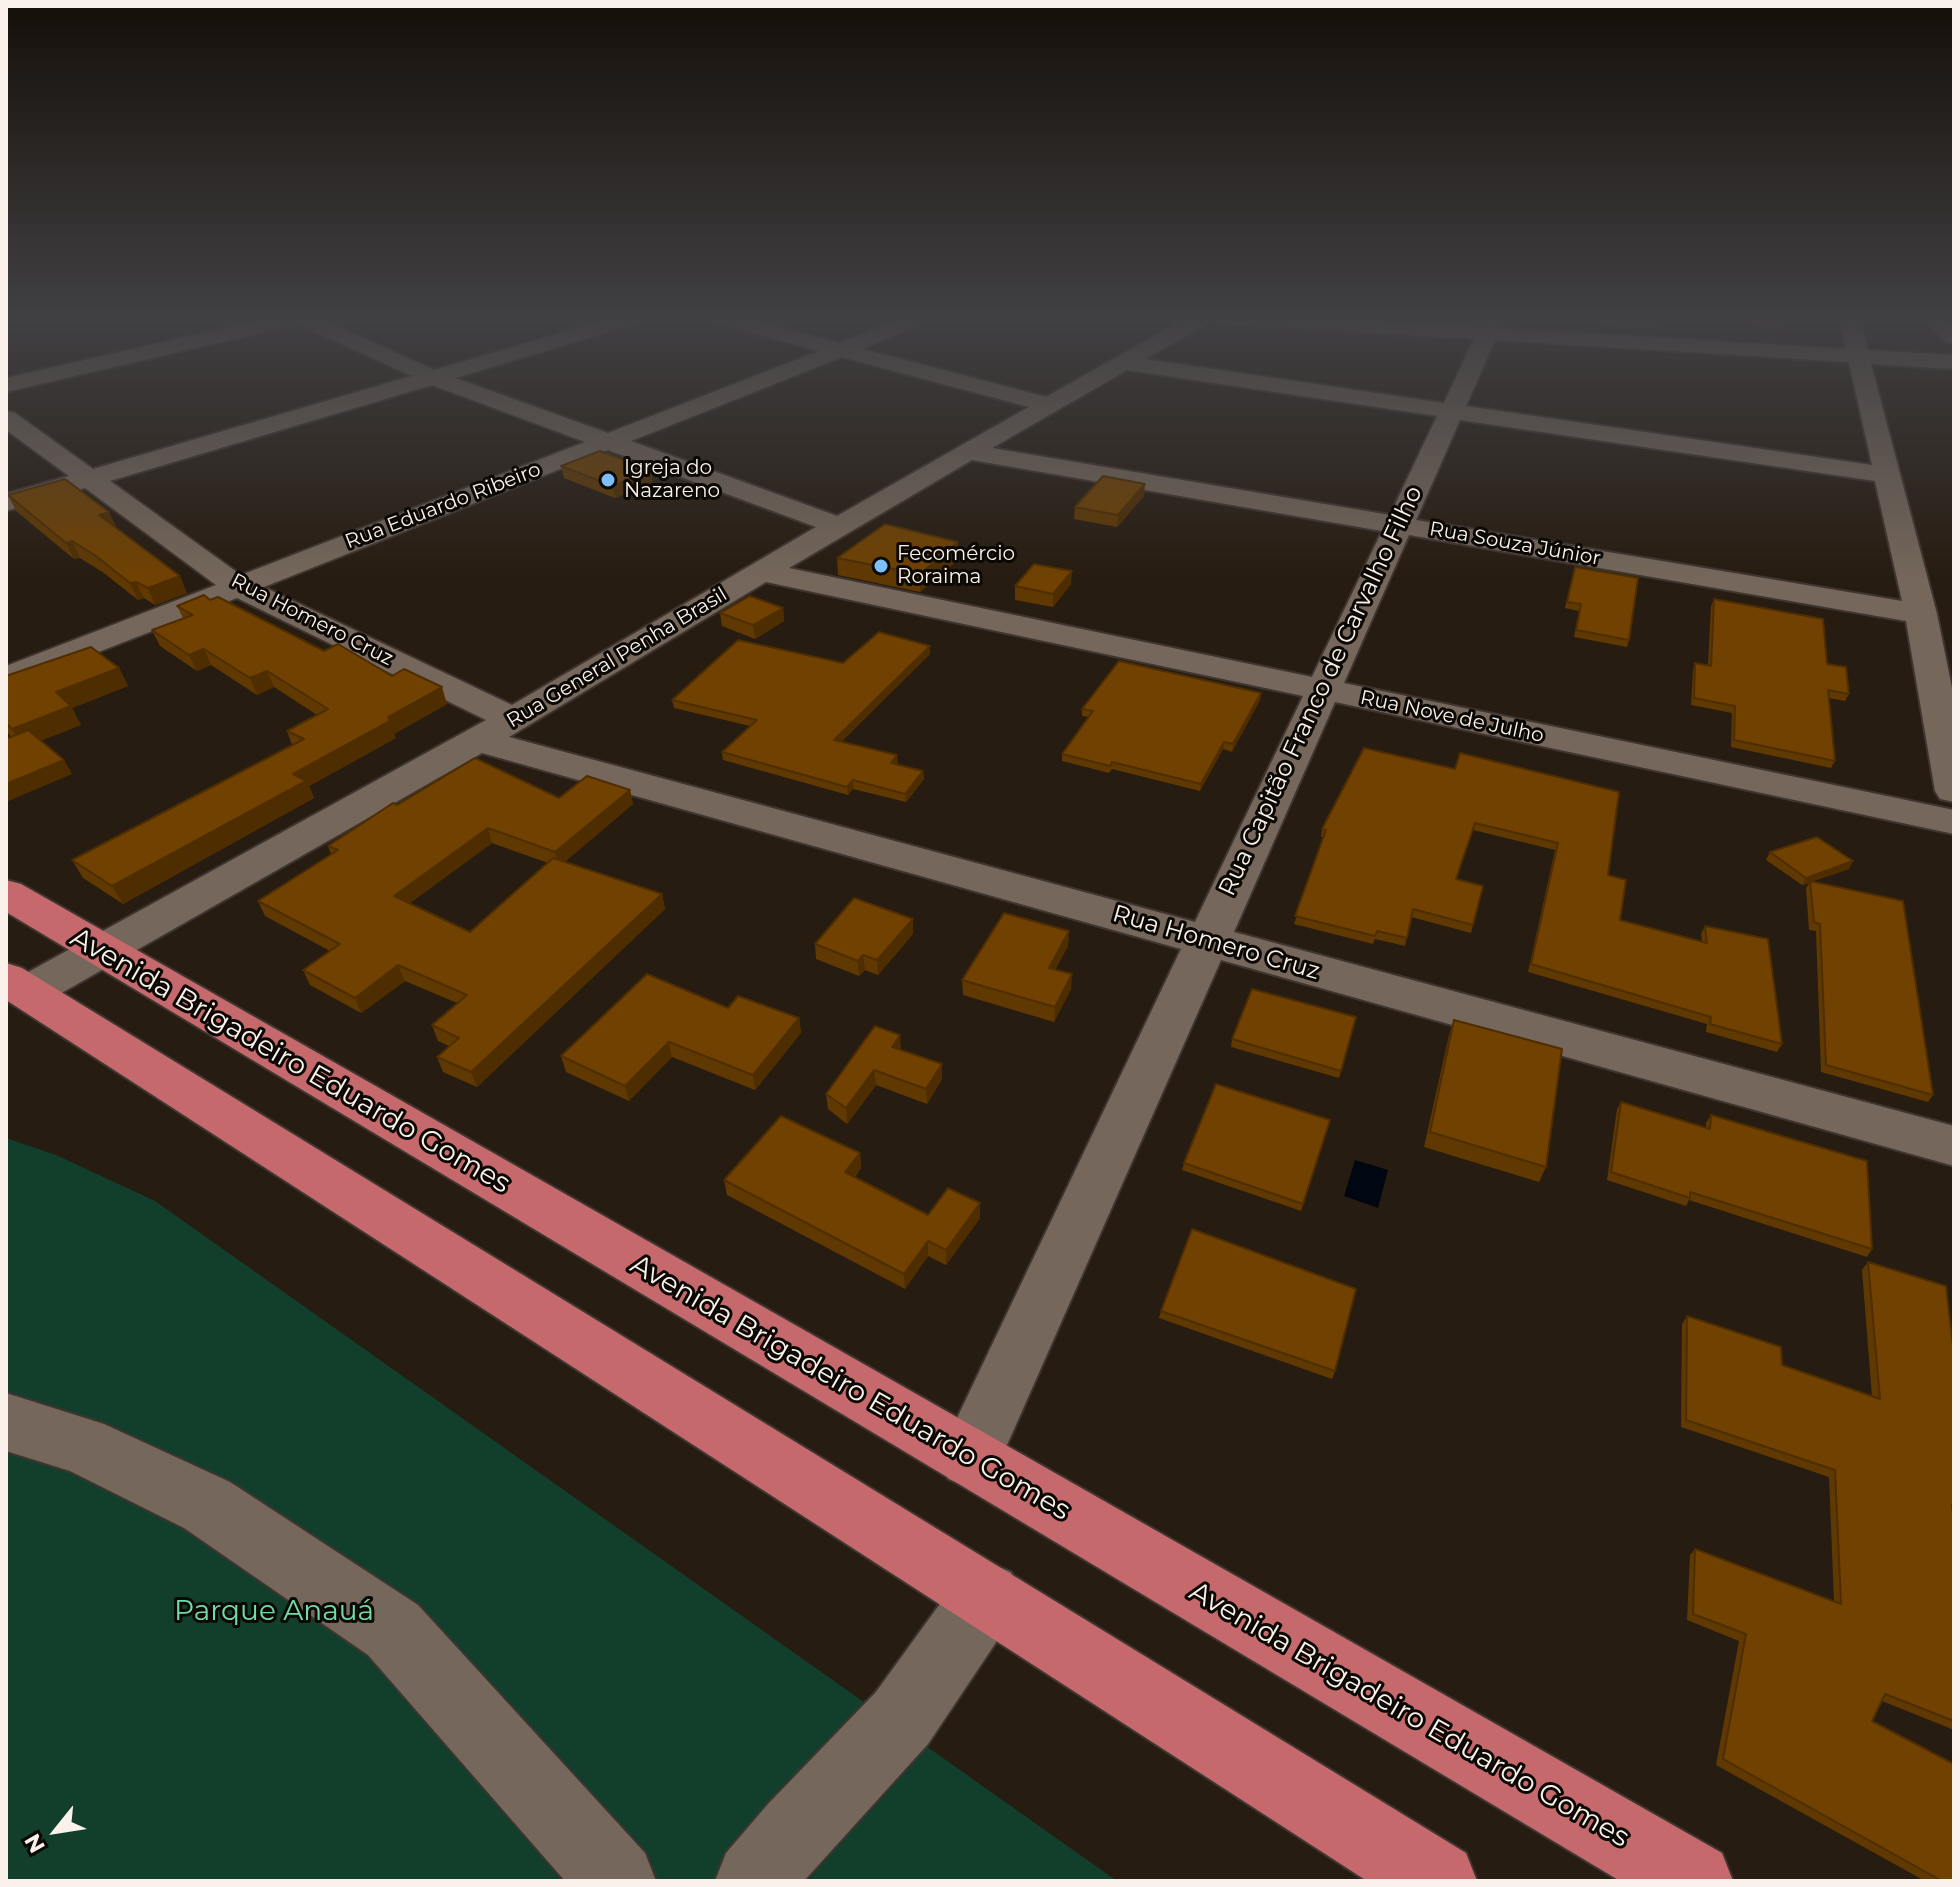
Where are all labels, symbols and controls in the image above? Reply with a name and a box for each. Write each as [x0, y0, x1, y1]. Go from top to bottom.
place label: Igreja do Nazareno [624, 456, 720, 503]
street label: Rua Eduardo Ribeiro [342, 458, 544, 554]
marker: Igreja do Nazareno [599, 471, 617, 489]
street label: Rua Capitão Franco de Carvalho Filho [1213, 481, 1429, 901]
street label: Rua Souza Júnior [1428, 517, 1602, 571]
place label: Fecomércio Roraima [897, 542, 1015, 589]
marker: Fecomércio Roraima [872, 557, 890, 575]
street label: Rua Homero Cruz [227, 569, 397, 671]
street label: Rua General Penha Brasil [503, 583, 731, 733]
street label: Rua Nove de Julho [1358, 686, 1546, 748]
street label: Rua Homero Cruz [1109, 900, 1323, 986]
street label: Avenida Brigadeiro Eduardo Gomes [64, 921, 516, 1201]
street label: Avenida Brigadeiro Eduardo Gomes [624, 1248, 1076, 1528]
street label: Avenida Brigadeiro Eduardo Gomes [1183, 1575, 1635, 1855]
park label: Parque Anauá [174, 1595, 374, 1629]
north arrow [16, 1791, 96, 1871]
text: N [19, 1829, 51, 1858]

